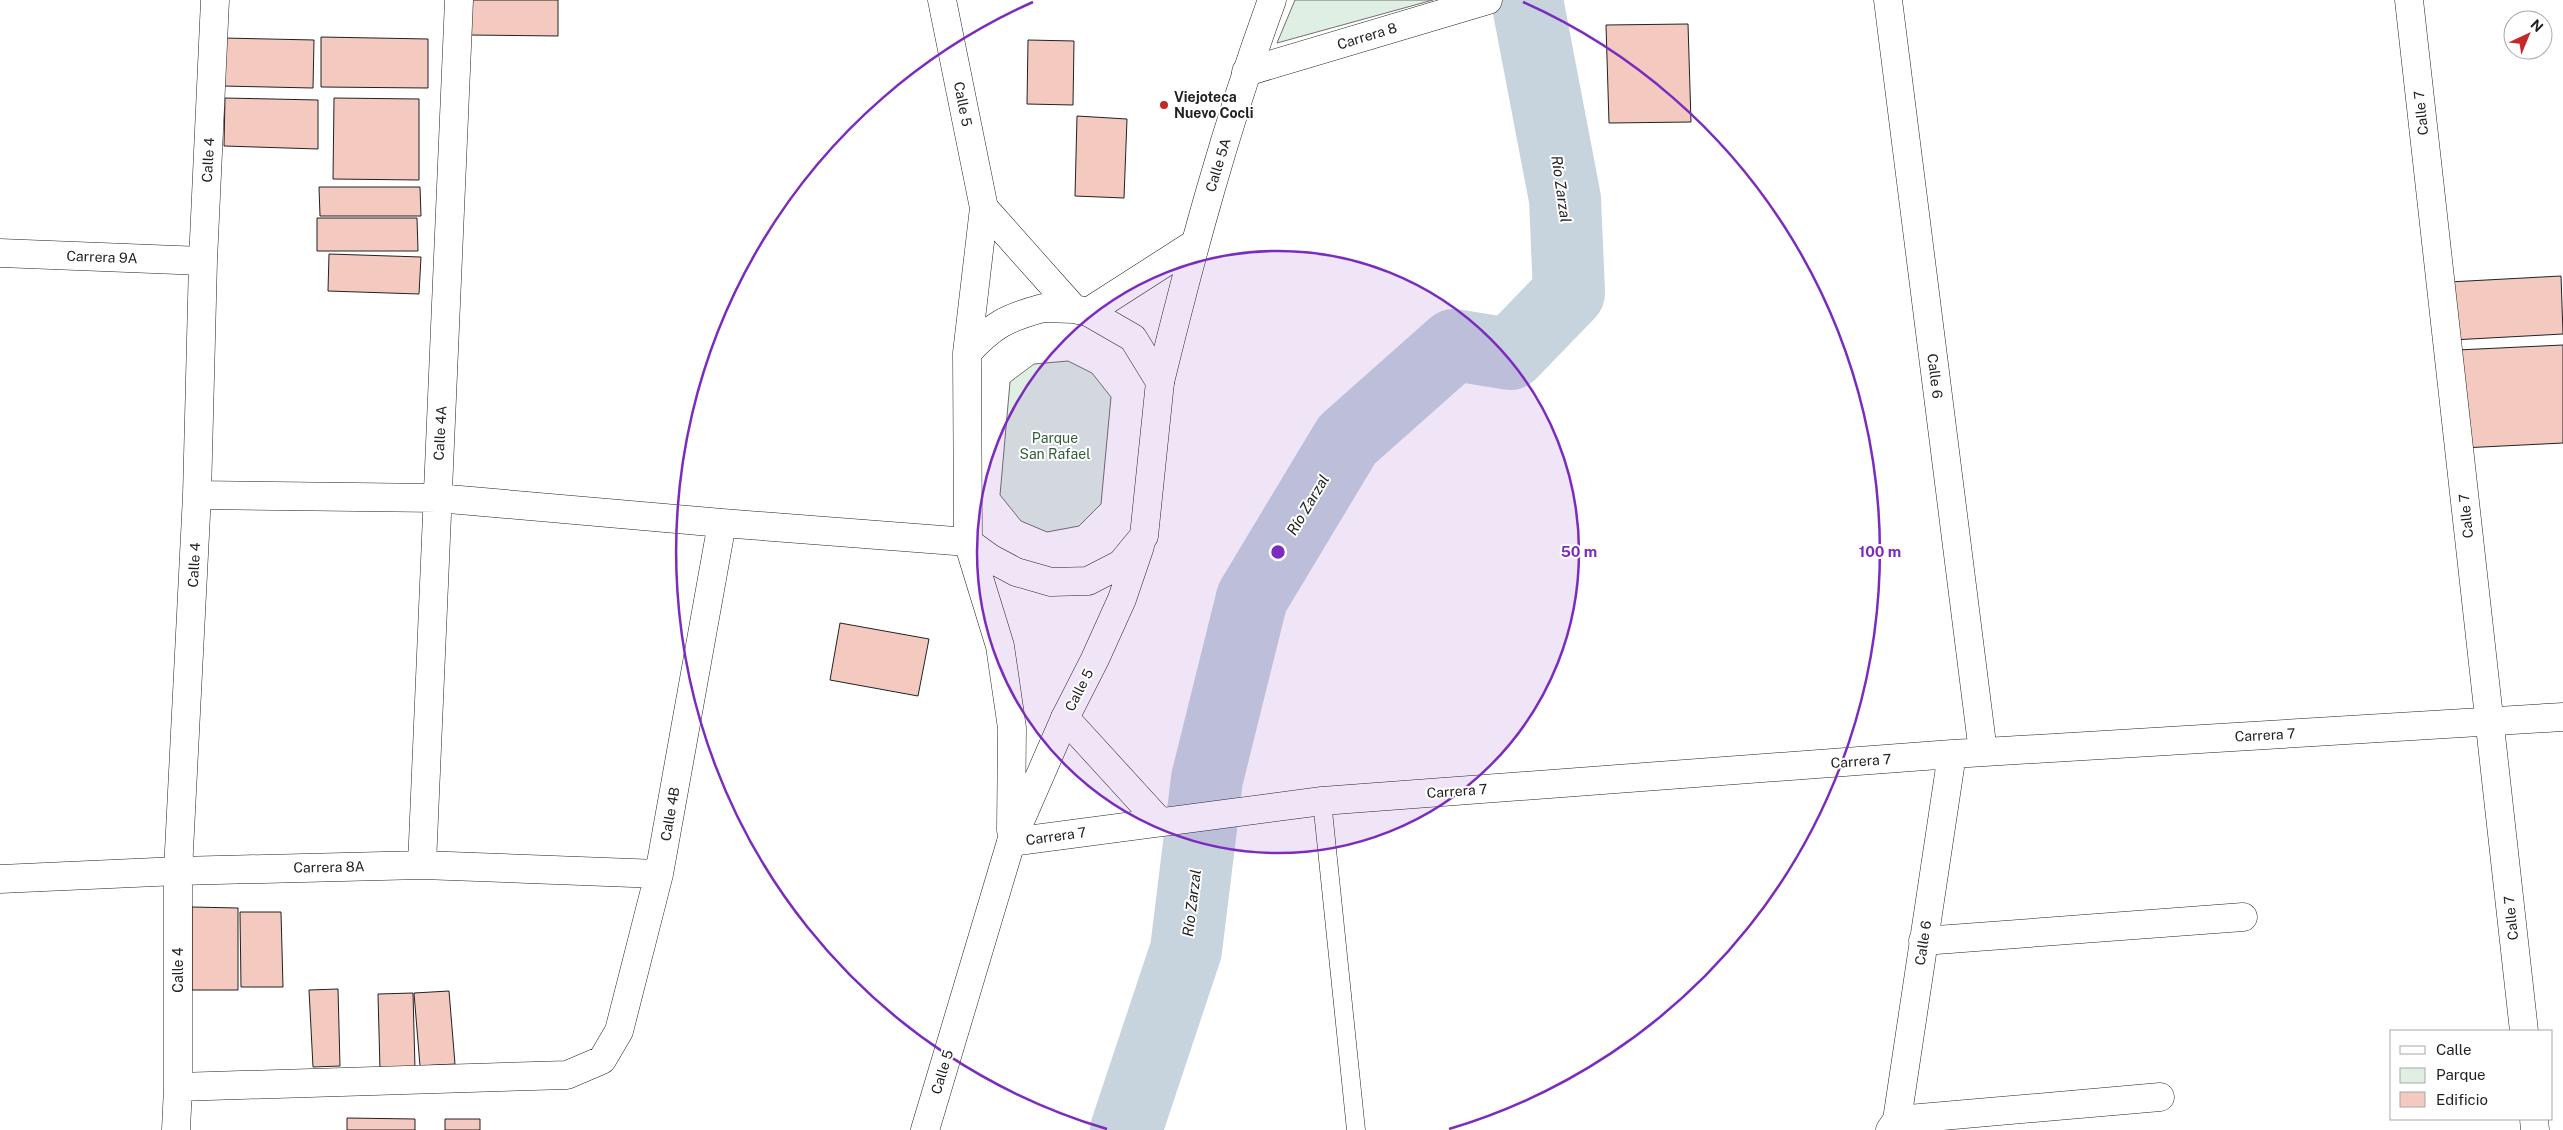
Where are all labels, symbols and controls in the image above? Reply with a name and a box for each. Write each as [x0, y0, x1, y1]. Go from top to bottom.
north arrow [2503, 10, 2553, 60]
text: N [2528, 16, 2547, 35]
street label: Carrera 8 [1335, 19, 1399, 53]
street label: Calle 5 [951, 80, 975, 128]
place label: Viejoteca Nuevo Cocli [1174, 89, 1253, 121]
street label: Calle 7 [2411, 90, 2431, 136]
marker: Viejoteca Nuevo Cocli [1158, 99, 1170, 111]
street label: Calle 5A [1202, 136, 1234, 194]
street label: Calle 4 [199, 137, 217, 183]
water label: Río Zarzal [1548, 154, 1575, 224]
street label: Carrera 9A [66, 248, 138, 266]
street label: Calle 6 [1924, 353, 1946, 400]
street label: Calle 4A [431, 405, 449, 461]
park label: Parque San Rafael [1020, 430, 1090, 462]
water label: Río Zarzal [1283, 471, 1332, 538]
street label: Calle 7 [2456, 493, 2476, 539]
street label: Calle 4 [185, 542, 203, 588]
centre of rings [1269, 543, 1287, 561]
text: 50 m [1561, 543, 1597, 560]
text: 100 m [1859, 543, 1901, 560]
street label: Calle 5 [1062, 666, 1096, 714]
street label: Carrera 7 [2234, 725, 2296, 745]
street label: Carrera 7 [1830, 751, 1892, 771]
street label: Carrera 7 [1426, 781, 1488, 801]
street label: Calle 4B [657, 786, 683, 842]
street label: Carrera 7 [1025, 824, 1087, 848]
street label: Carrera 8A [293, 858, 365, 876]
water label: Río Zarzal [1179, 868, 1204, 938]
street label: Calle 7 [2501, 895, 2521, 941]
street label: Calle 6 [1912, 919, 1934, 967]
street label: Calle 4 [170, 947, 186, 993]
legend [2390, 1030, 2553, 1120]
text: Calle [2436, 1041, 2472, 1058]
street label: Calle 5 [928, 1048, 956, 1096]
text: Parque [2436, 1066, 2486, 1083]
text: Edificio [2436, 1091, 2488, 1108]

